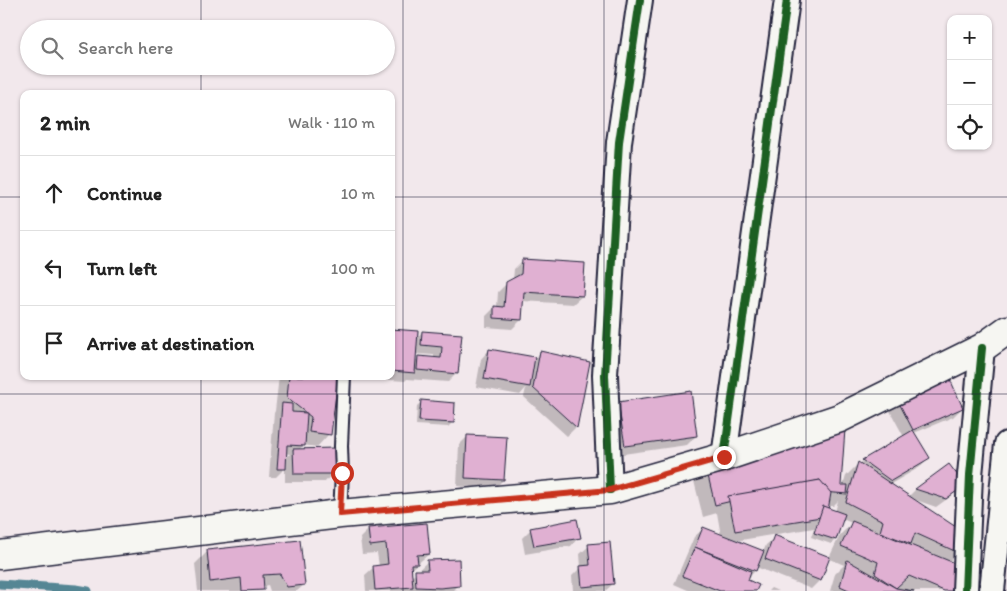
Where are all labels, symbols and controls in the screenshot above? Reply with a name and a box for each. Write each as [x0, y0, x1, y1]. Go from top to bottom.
map controls [947, 15, 992, 150]
button: + [947, 15, 992, 60]
search box [20, 20, 395, 75]
icon: search [38, 34, 66, 62]
text: Search here [78, 36, 173, 59]
button: − [947, 60, 992, 105]
button: locate [947, 105, 992, 150]
text: 2 min [40, 110, 90, 135]
text: Walk · 110 m [288, 113, 375, 132]
icon: ahead [40, 179, 68, 207]
text: Continue [87, 182, 162, 205]
text: 10 m [341, 184, 375, 203]
icon: left [40, 254, 68, 282]
text: Turn left [87, 257, 157, 280]
text: 100 m [331, 259, 375, 278]
icon: arrive [40, 329, 68, 357]
text: Arrive at destination [87, 332, 254, 355]
route end [713, 446, 736, 469]
route start [331, 462, 354, 485]

